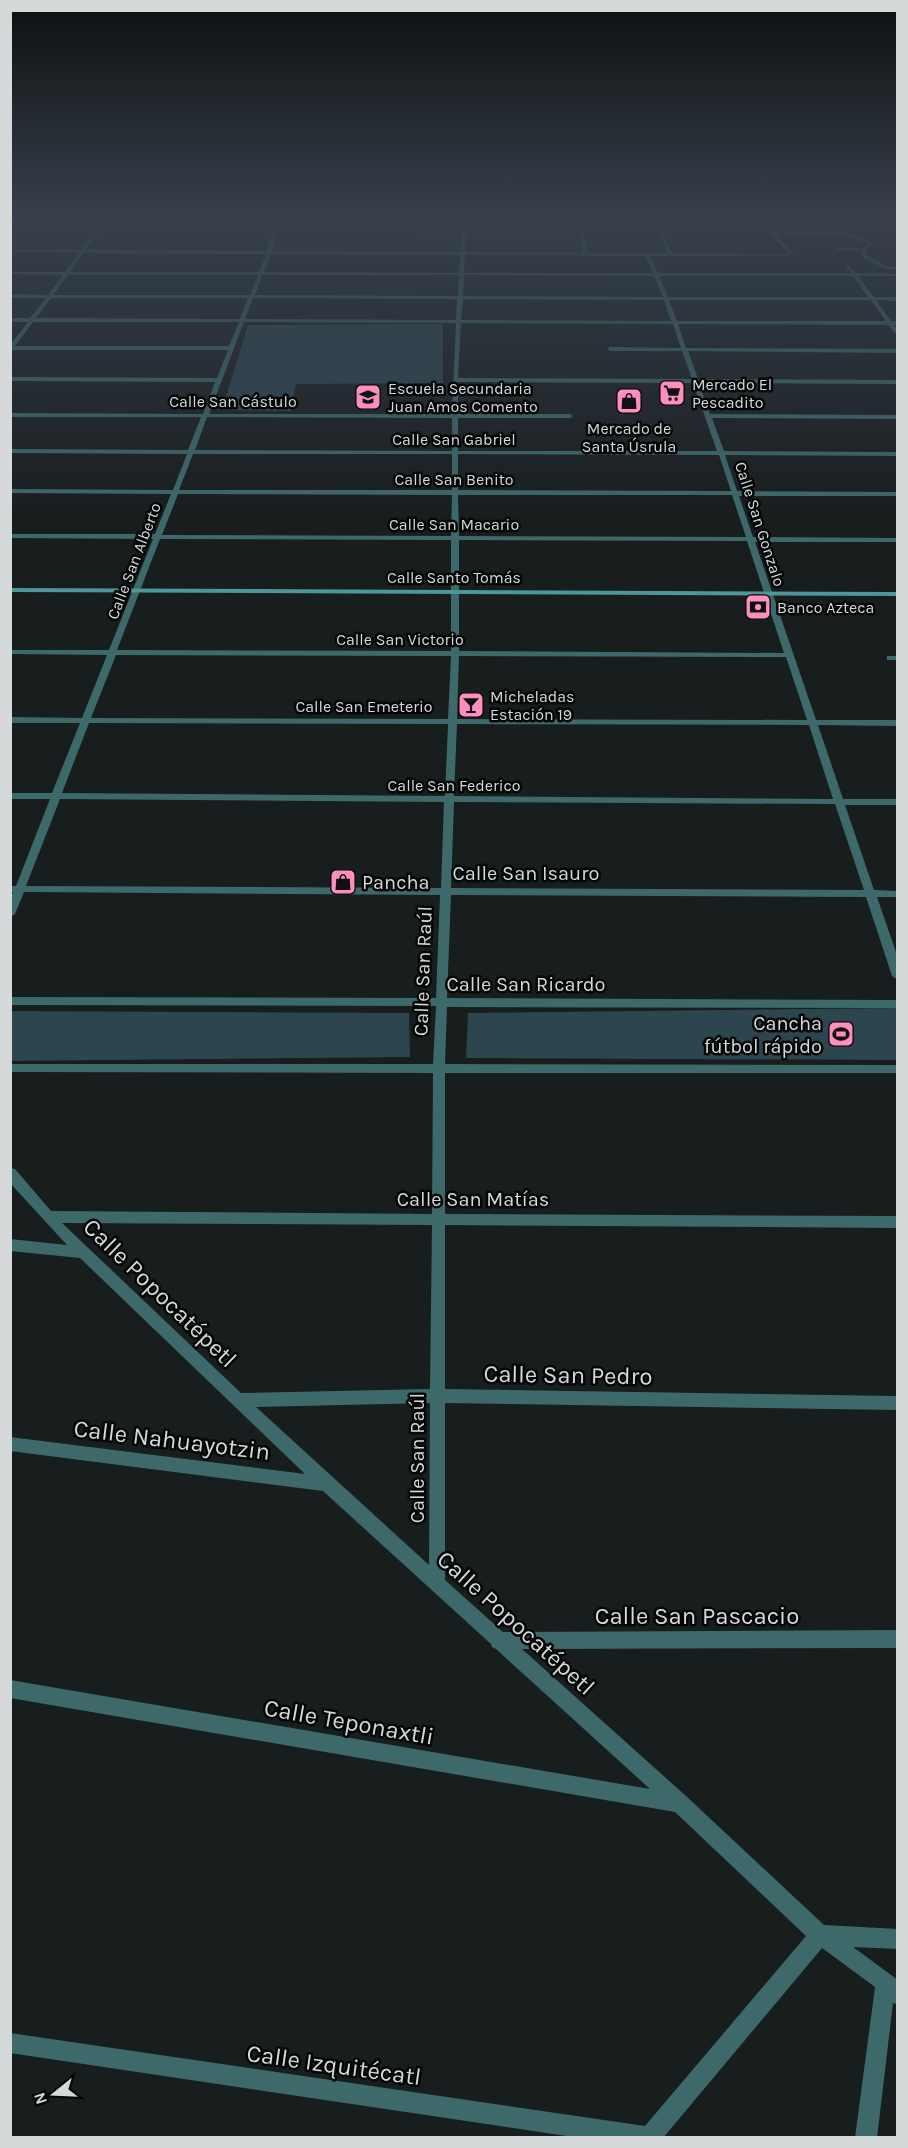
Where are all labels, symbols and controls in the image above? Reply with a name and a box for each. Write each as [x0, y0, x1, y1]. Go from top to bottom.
place label: Mercado El Pescadito [692, 375, 772, 412]
supermarket icon: Mercado El Pescadito [657, 378, 687, 408]
place label: Escuela Secundaria Juan Amos Comento [388, 379, 538, 416]
school or university icon: Escuela Secundaria Juan Amos Comento [353, 382, 383, 412]
shop icon: Mercado de Santa Úsrula [614, 386, 644, 416]
street label: Calle San Cástulo [169, 392, 297, 411]
place label: Mercado de Santa Úsrula [582, 419, 676, 456]
street label: Calle San Gabriel [392, 430, 516, 449]
street label: Calle San Gonzalo [731, 459, 789, 589]
street label: Calle San Benito [395, 470, 513, 489]
street label: Calle San Alberto [103, 500, 165, 622]
street label: Calle San Macario [389, 515, 519, 534]
street label: Calle Santo Tomás [387, 568, 521, 587]
bank icon: Banco Azteca [743, 592, 773, 622]
place label: Banco Azteca [777, 598, 874, 617]
street label: Calle San Victorio [336, 630, 464, 649]
place label: Micheladas Estación 19 [490, 687, 574, 724]
bar icon: Micheladas Estación 19 [456, 690, 486, 720]
street label: Calle San Emeterio [295, 697, 433, 716]
street label: Calle San Federico [388, 776, 520, 795]
street label: Calle San Isauro [453, 862, 599, 885]
shop icon: Pancha [328, 867, 358, 897]
place label: Pancha [362, 871, 430, 894]
street label: Calle San Raúl [409, 905, 437, 1037]
street label: Calle San Ricardo [447, 973, 605, 996]
place label: Cancha fútbol rápido [704, 1012, 822, 1058]
sports icon: Cancha fútbol rápido [826, 1019, 856, 1049]
street label: Calle San Matías [397, 1188, 549, 1211]
street label: Calle Popocatépetl [78, 1213, 242, 1373]
street label: Calle San Pedro [483, 1360, 653, 1390]
street label: Calle San Raúl [406, 1393, 429, 1523]
street label: Calle Nahuayotzin [72, 1414, 272, 1466]
street label: Calle Popocatépetl [432, 1545, 600, 1701]
street label: Calle San Pascacio [595, 1602, 799, 1630]
street label: Calle Teponaxtli [262, 1693, 436, 1751]
street label: Calle Izquitécatl [245, 2039, 423, 2091]
north arrow [24, 2064, 84, 2124]
text: N [29, 2090, 51, 2107]

